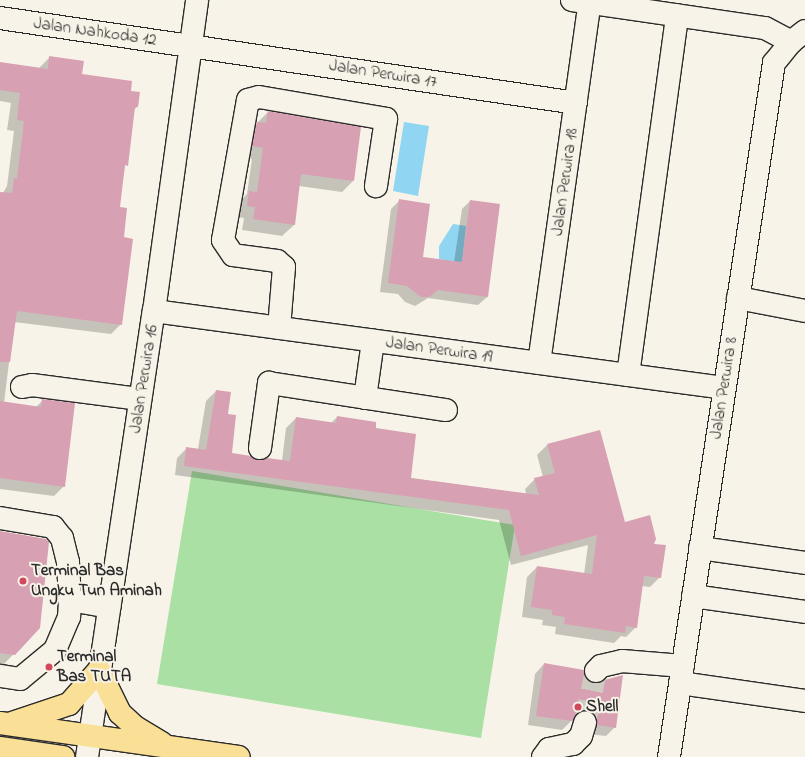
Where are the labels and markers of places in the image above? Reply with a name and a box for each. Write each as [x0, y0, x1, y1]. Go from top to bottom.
place label: Terminal Bas Ungku Tun Aminah [31, 561, 162, 601]
marker: Terminal Bas Ungku Tun Aminah [18, 576, 28, 586]
place label: Terminal Bas TUTA [57, 647, 131, 687]
marker: Terminal Bas TUTA [44, 662, 54, 672]
place label: Shell [586, 697, 618, 717]
marker: Shell [573, 702, 583, 712]

